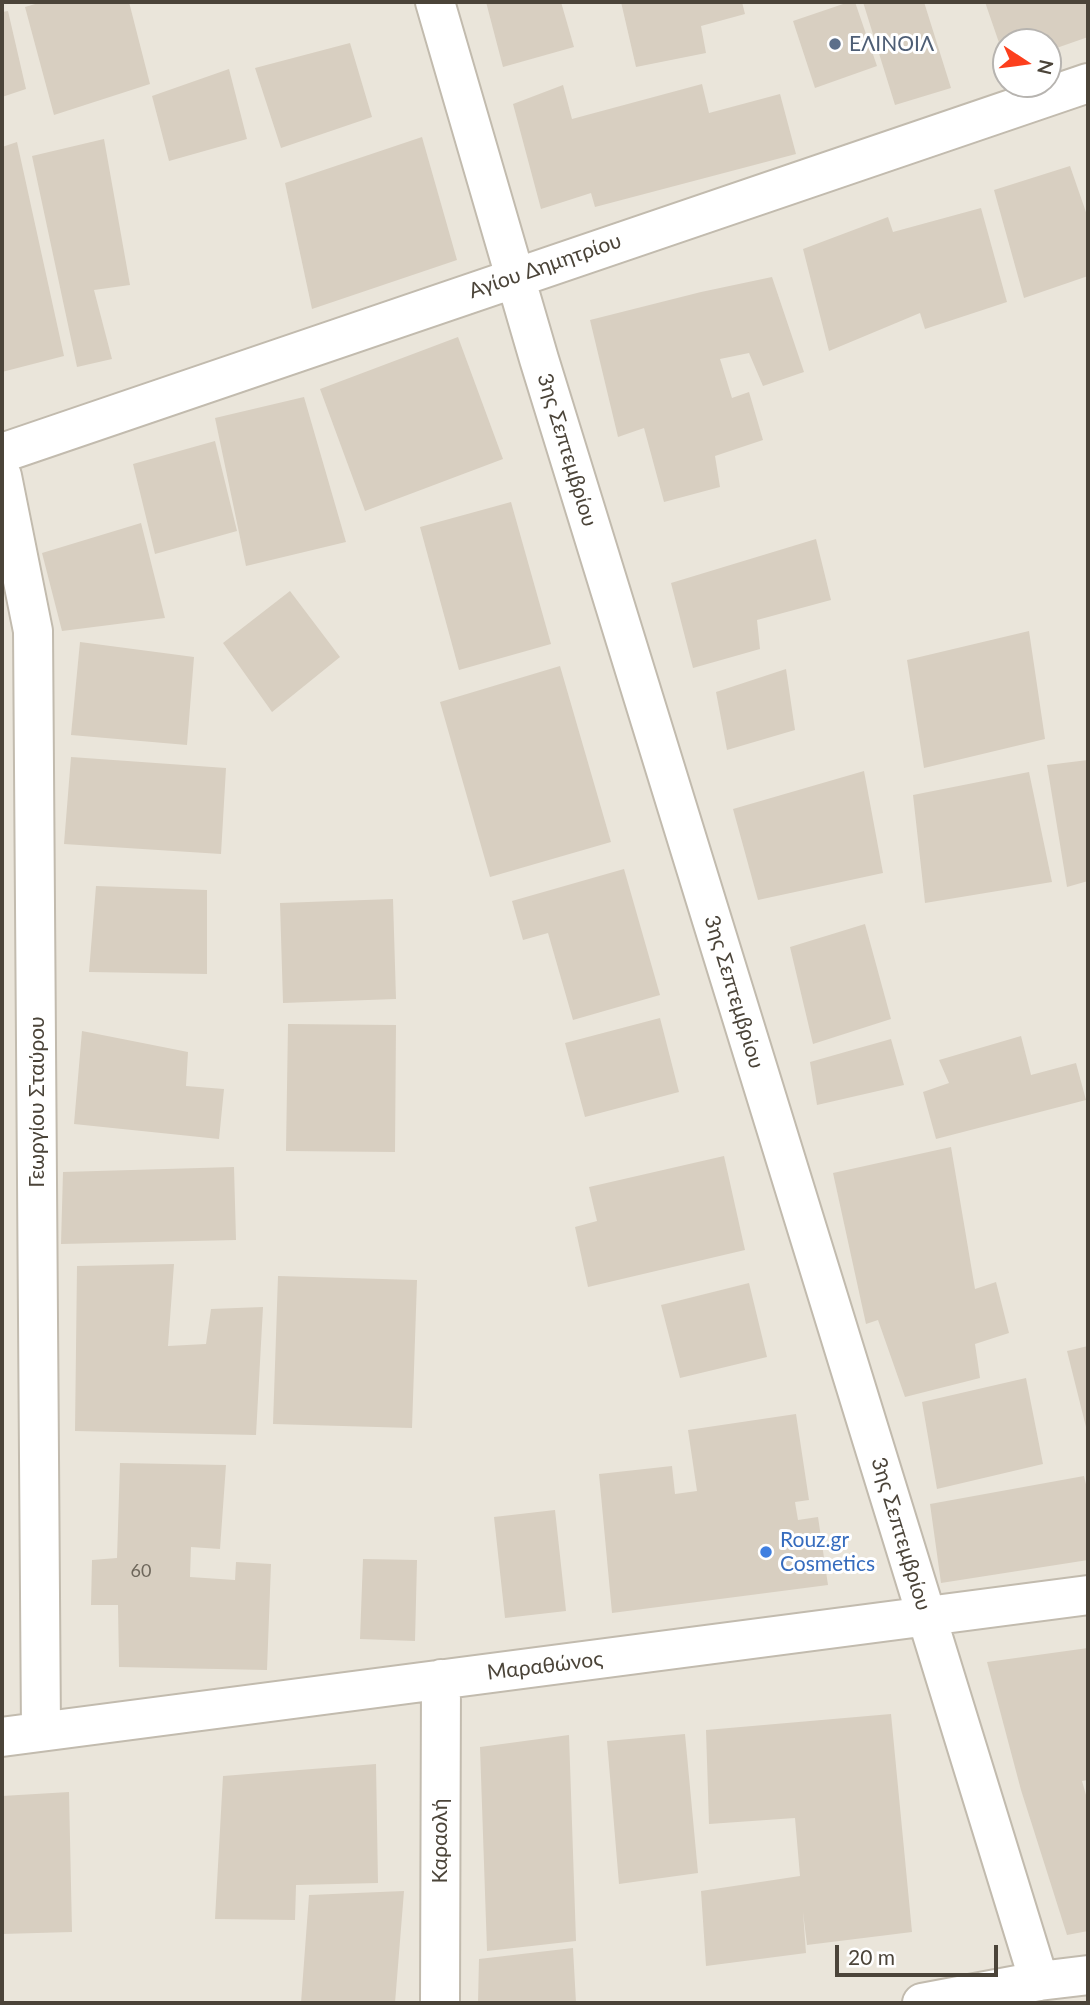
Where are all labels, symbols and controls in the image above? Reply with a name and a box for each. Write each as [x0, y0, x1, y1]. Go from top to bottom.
north arrow [992, 28, 1062, 98]
place label: ΕΛΙΝΟΙΛ [849, 31, 934, 57]
marker: ΕΛΙΝΟΙΛ [827, 36, 843, 52]
text: N [1033, 58, 1059, 77]
street label: Αγίου Δημητρίου [465, 228, 625, 304]
street label: 3ης Σεπτεμβρίου [532, 370, 602, 530]
street label: 3ης Σεπτεμβρίου [699, 912, 769, 1072]
street label: Γεωργίου Σταύρου [24, 1016, 50, 1188]
street label: 3ης Σεπτεμβρίου [866, 1454, 936, 1614]
place label: Rouz.gr Cosmetics [780, 1527, 875, 1577]
marker: Rouz.gr Cosmetics [758, 1544, 774, 1560]
house number: 60 [131, 1560, 151, 1582]
street label: Μαραθώνος [486, 1646, 604, 1686]
street label: Καραολή [427, 1799, 453, 1883]
scale bar [838, 1932, 1001, 1976]
text: 20 m [848, 1944, 895, 1969]

